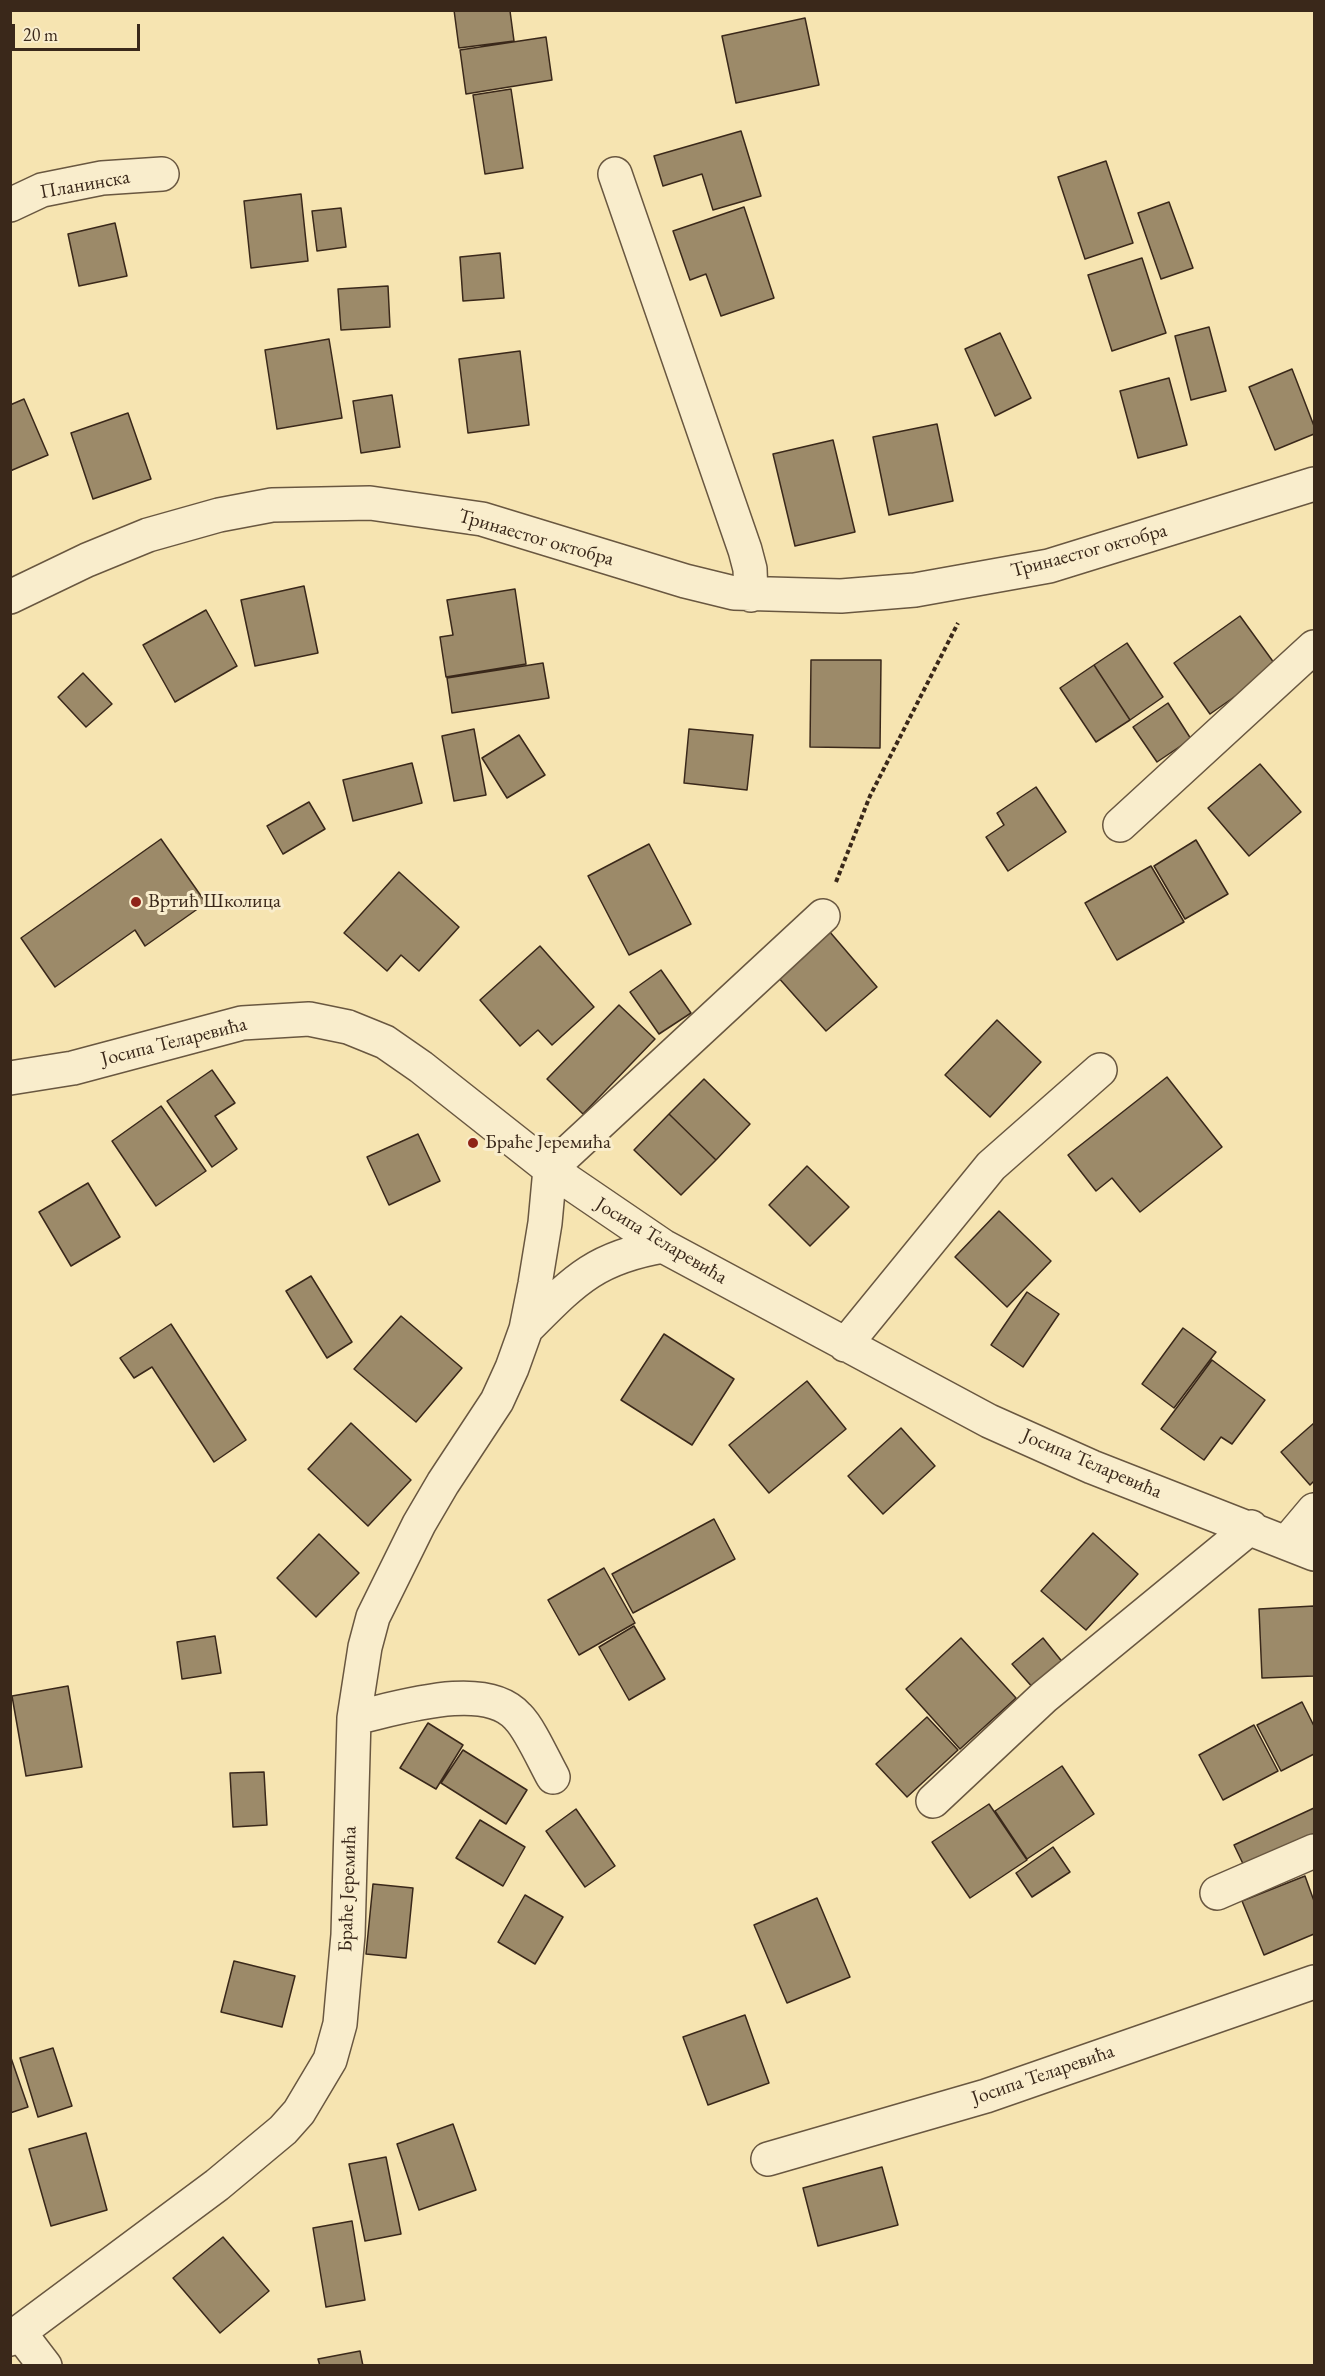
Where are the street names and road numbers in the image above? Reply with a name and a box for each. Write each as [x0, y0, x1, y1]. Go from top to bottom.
street label: Планинска [38, 165, 132, 205]
street label: Тринаестог октобра [455, 504, 617, 572]
street label: Тринаестог октобра [1008, 519, 1170, 583]
street label: Јосипа Теларевића [99, 1012, 249, 1072]
street label: Јосипа Теларевића [591, 1192, 731, 1290]
street label: Јосипа Теларевића [1019, 1424, 1165, 1504]
street label: Браће Јеремића [334, 1826, 362, 1952]
street label: Јосипа Теларевића [968, 2039, 1118, 2111]

